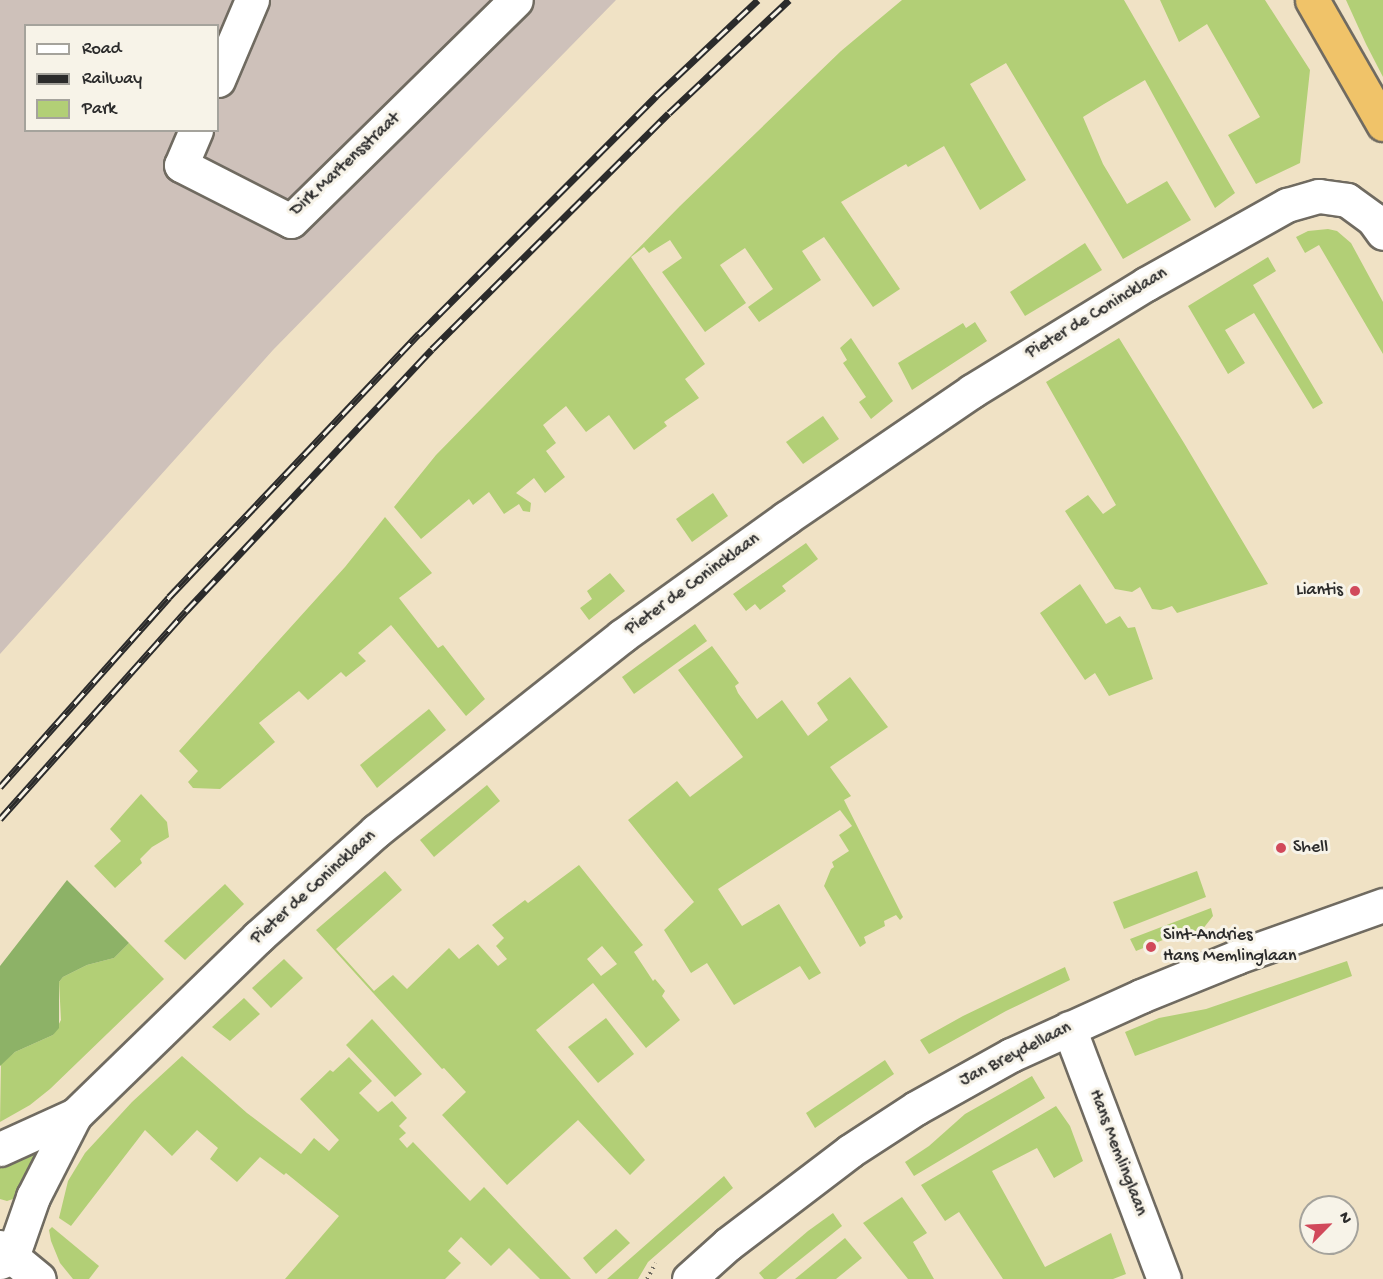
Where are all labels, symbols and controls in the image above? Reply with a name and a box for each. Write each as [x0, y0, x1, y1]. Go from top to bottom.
legend [24, 24, 219, 132]
text: Road [82, 39, 121, 60]
text: Railway [82, 69, 142, 90]
text: Park [82, 99, 116, 120]
street label: Dirk Martensstraat [286, 108, 406, 222]
street label: Pieter de Conincklaan [1022, 263, 1172, 365]
street label: Pieter de Conincklaan [621, 529, 765, 641]
place label: Liantis [1296, 580, 1343, 602]
marker: Liantis [1348, 584, 1362, 598]
street label: Pieter de Conincklaan [247, 826, 381, 950]
place label: Shell [1293, 837, 1328, 859]
marker: Shell [1274, 841, 1288, 855]
place label: Sint-Andries Hans Memlinglaan [1163, 926, 1296, 968]
marker: Sint-Andries Hans Memlinglaan [1144, 940, 1158, 954]
street label: Jan Breydellaan [957, 1018, 1075, 1092]
street label: Hans Memlinglaan [1083, 1087, 1151, 1219]
north arrow [1299, 1195, 1359, 1255]
text: N [1333, 1210, 1355, 1227]

